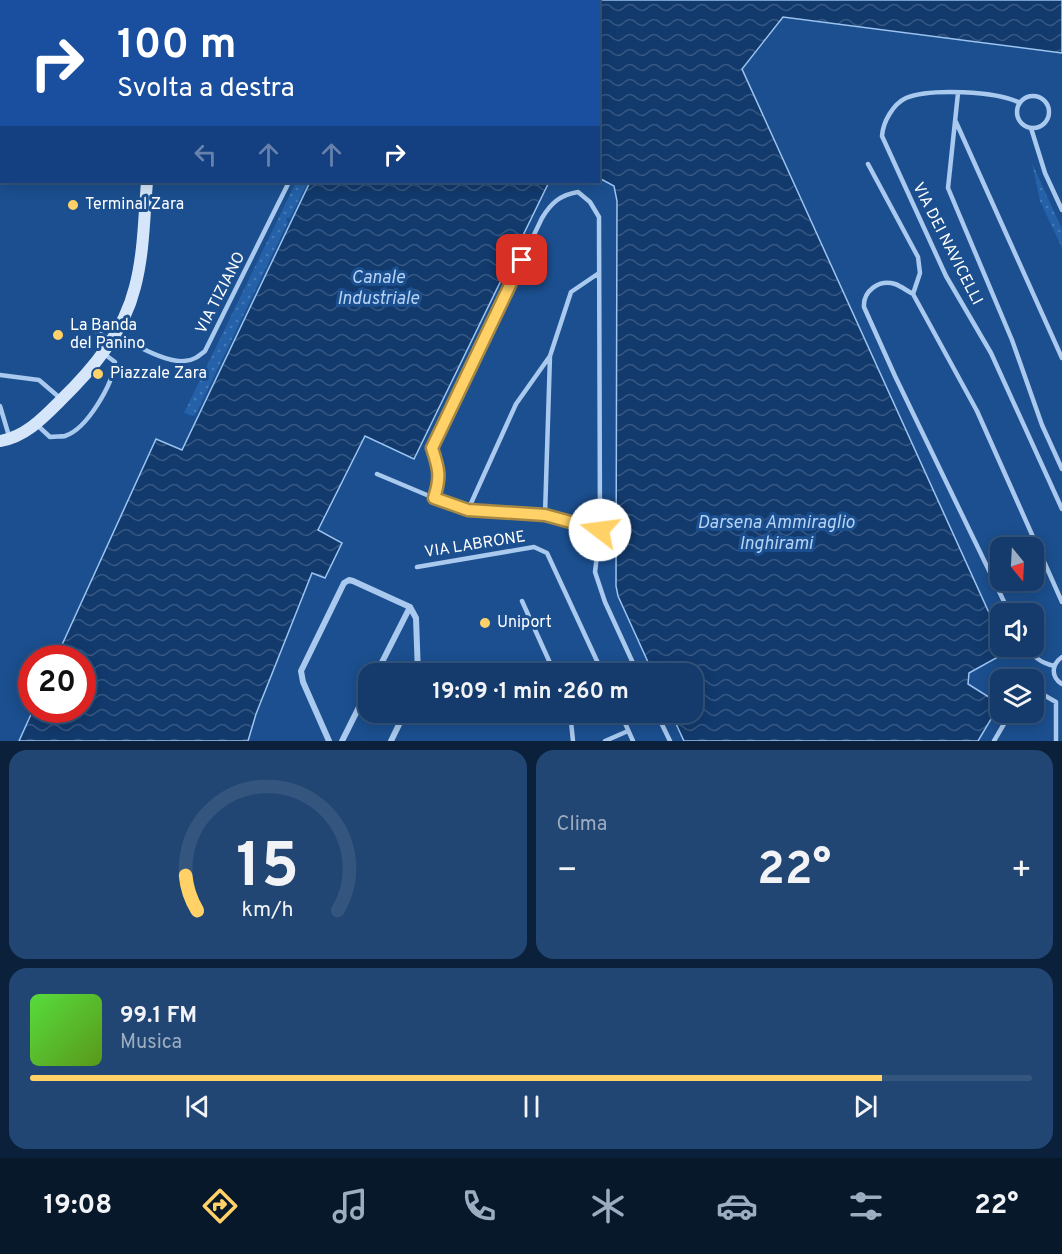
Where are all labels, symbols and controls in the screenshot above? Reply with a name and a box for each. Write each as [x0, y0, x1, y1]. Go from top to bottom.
text: 100 m [117, 20, 236, 73]
icon: right [18, 24, 96, 102]
text: Svolta a destra [117, 72, 295, 106]
icon: left [189, 138, 222, 171]
icon: ahead [252, 138, 285, 171]
icon: ahead [315, 138, 348, 171]
icon: right [378, 138, 411, 171]
street label: VIA DEI NAVICELLI [908, 179, 986, 309]
place label: Terminal Zara [85, 195, 184, 215]
marker: Terminal Zara [66, 198, 80, 212]
pin [496, 234, 547, 285]
icon: arrive [505, 243, 538, 276]
street label: VIA TIZIANO [192, 249, 250, 337]
water label: Canale Industriale [337, 267, 420, 311]
place label: La Banda del Panino [70, 316, 145, 354]
marker: La Banda del Panino [51, 328, 65, 342]
place label: Piazzale Zara [110, 364, 207, 384]
marker: Piazzale Zara [91, 367, 105, 381]
position arrow [568, 498, 632, 562]
water label: Darsena Ammiraglio Inghirami [697, 512, 855, 556]
street label: VIA LABRONE [423, 527, 527, 563]
north arrow [990, 537, 1044, 591]
map controls [990, 537, 1044, 723]
button: sound [990, 603, 1044, 657]
place label: Uniport [497, 613, 552, 633]
marker: Uniport [478, 616, 492, 630]
speed limit sign: 20 [18, 645, 96, 723]
button: layers [990, 669, 1044, 723]
text: 19:09 · 1 min · 260 m [432, 679, 629, 706]
text: Clima [557, 812, 607, 838]
text: 15 [236, 830, 299, 909]
text: 22° [757, 843, 831, 900]
text: − [557, 851, 578, 893]
text: + [1011, 851, 1032, 893]
text: km/h [242, 898, 294, 925]
text: 99.1 FM [120, 1003, 197, 1030]
text: Musica [120, 1030, 182, 1056]
icon: previous [181, 1090, 214, 1123]
icon: pause [515, 1090, 548, 1123]
icon: next [849, 1090, 882, 1123]
icon: directions [199, 1185, 241, 1227]
icon: music [329, 1185, 371, 1227]
icon: phone [458, 1185, 500, 1227]
icon: climate [587, 1185, 629, 1227]
icon: car [716, 1185, 758, 1227]
icon: filters [845, 1185, 887, 1227]
text: 19:08 [44, 1189, 112, 1223]
text: 22° [974, 1189, 1018, 1223]

